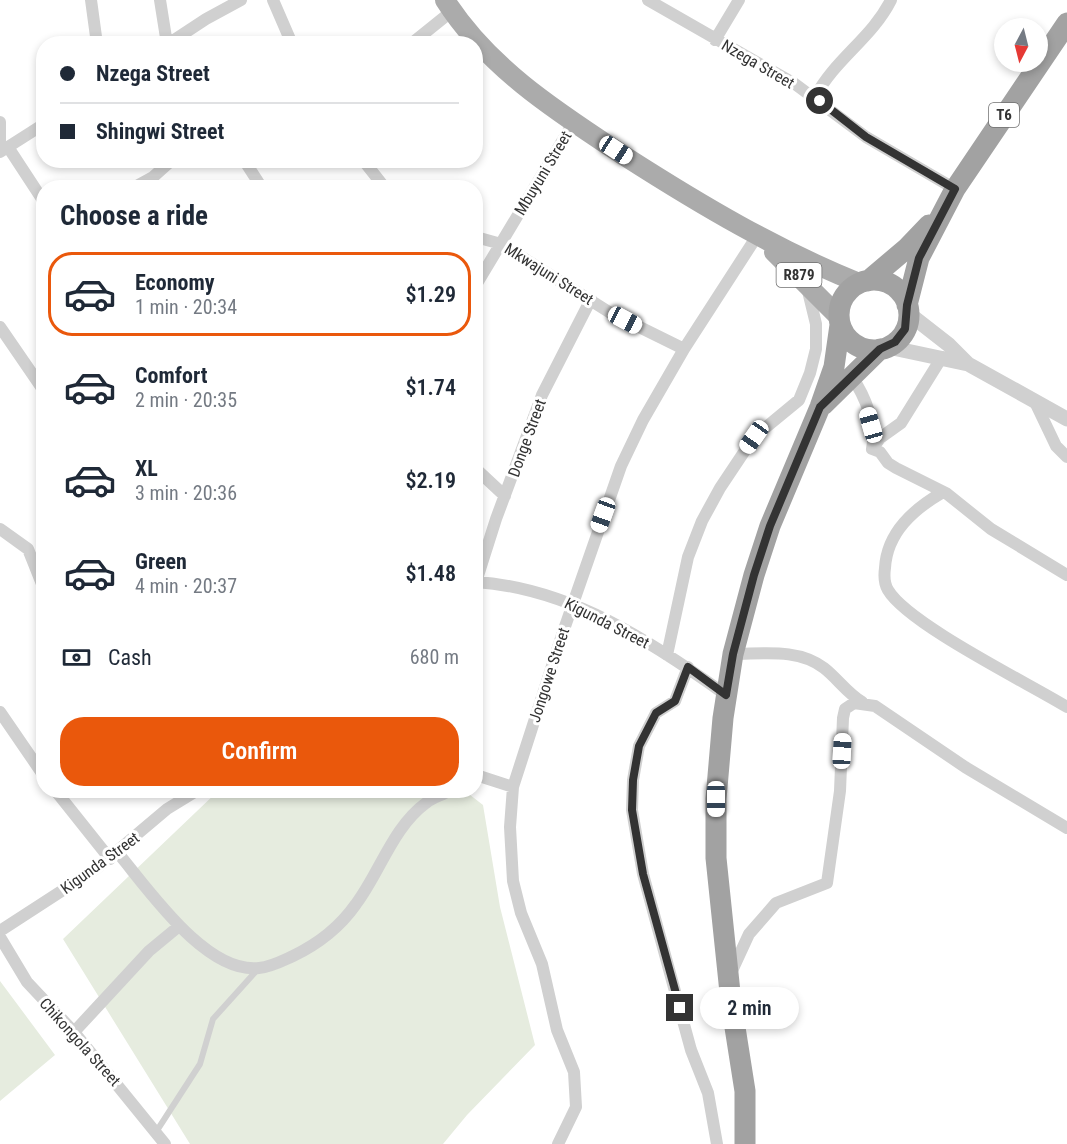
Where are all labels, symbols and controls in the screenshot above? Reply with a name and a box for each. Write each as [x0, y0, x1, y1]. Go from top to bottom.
north arrow [994, 18, 1048, 72]
map controls [994, 18, 1048, 72]
street label: Nzega Street [718, 36, 798, 93]
text: Nzega Street [96, 61, 210, 86]
route start [806, 87, 833, 114]
road number: T6 [989, 103, 1019, 127]
text: Shingwi Street [96, 119, 224, 144]
street label: Mbuyuni Street [510, 127, 576, 218]
car [596, 133, 636, 167]
text: Choose a ride [60, 200, 208, 232]
street label: Mkwajuni Street [501, 239, 597, 309]
road number: R879 [776, 263, 822, 287]
icon: car [63, 267, 117, 321]
text: Economy [135, 270, 215, 295]
text: $1.29 [405, 282, 456, 307]
text: 1 min · 20:34 [135, 295, 237, 319]
car [605, 304, 645, 336]
icon: car [63, 360, 117, 414]
text: Comfort [135, 363, 208, 388]
text: $1.74 [405, 375, 456, 400]
text: 2 min · 20:35 [135, 388, 237, 412]
street label: Donge Street [504, 396, 550, 480]
car [857, 405, 885, 445]
car [736, 417, 772, 457]
icon: car [63, 453, 117, 507]
text: XL [135, 456, 158, 481]
text: $2.19 [405, 468, 456, 493]
text: 3 min · 20:36 [135, 481, 237, 505]
car [588, 495, 618, 535]
icon: car [63, 546, 117, 600]
text: Green [135, 549, 187, 574]
text: $1.48 [405, 561, 456, 586]
text: 4 min · 20:37 [135, 574, 237, 598]
street label: Kigunda Street [561, 594, 653, 653]
street label: Jongowe Street [525, 625, 573, 725]
icon: cash [60, 641, 93, 674]
text: Cash [108, 645, 152, 670]
text: 680 m [410, 645, 459, 669]
button: Confirm [60, 717, 459, 786]
car [832, 733, 852, 769]
car [707, 781, 725, 817]
street label: Kigunda Street [57, 828, 143, 898]
callout: 2 min [701, 987, 800, 1029]
street label: Chikongola Street [36, 994, 125, 1090]
route end [666, 994, 693, 1021]
text: 2 min [727, 996, 772, 1020]

